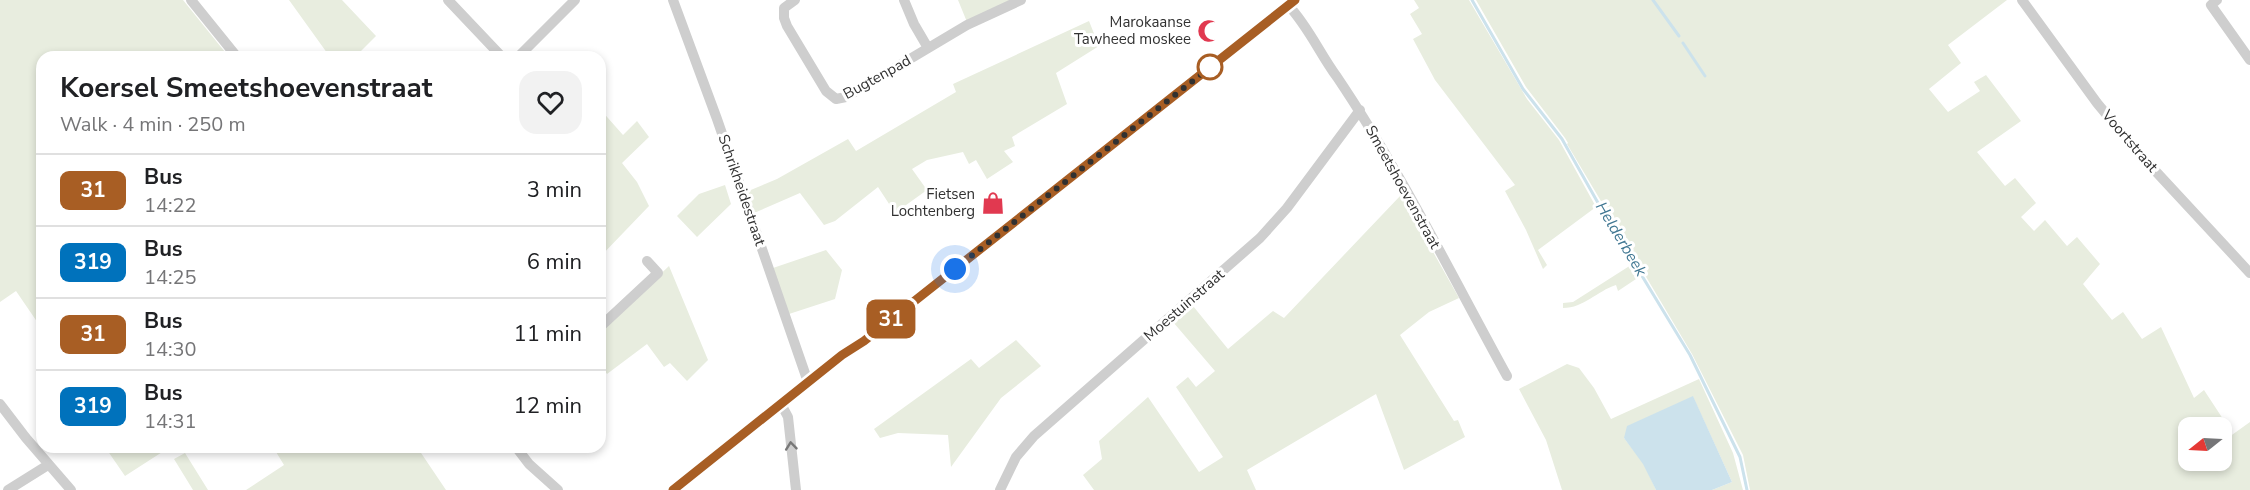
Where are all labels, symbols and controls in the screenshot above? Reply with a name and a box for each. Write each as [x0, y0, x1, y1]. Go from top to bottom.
place label: Marokaanse Tawheed moskee [1074, 12, 1191, 49]
mosque icon: Marokaanse Tawheed moskee [1196, 18, 1222, 44]
street label: Bugtenpad [840, 50, 914, 104]
unlabelled marker [1197, 54, 1223, 80]
text: Koersel Smeetshoevenstraat [60, 69, 433, 107]
button: heart [519, 71, 582, 134]
street label: Voortstraat [2097, 105, 2163, 177]
text: Walk · 4 min · 250 m [60, 111, 246, 138]
street label: Smeetshoevenstraat [1361, 122, 1446, 253]
street label: Schrikheidestraat [714, 132, 771, 249]
text: Bus [144, 162, 183, 192]
text: 3 min [527, 175, 582, 205]
text: 31 [80, 176, 106, 204]
place label: Fietsen Lochtenberg [891, 184, 975, 221]
shop icon: Fietsen Lochtenberg [980, 190, 1006, 216]
text: 14:22 [144, 192, 197, 219]
water label: Helderbeek [1590, 198, 1652, 281]
text: Bus [144, 234, 183, 264]
text: 6 min [527, 247, 582, 277]
text: 319 [74, 248, 112, 276]
your location [940, 254, 970, 284]
text: 14:25 [144, 264, 197, 291]
street label: Moestuinstraat [1139, 264, 1229, 346]
line badge: 31 [864, 300, 918, 338]
text: 31 [878, 305, 904, 333]
text: Bus [144, 306, 183, 336]
text: 11 min [514, 319, 582, 349]
text: 31 [80, 320, 106, 348]
text: 14:30 [144, 336, 197, 363]
text: Bus [144, 378, 183, 408]
text: 12 min [514, 391, 582, 421]
text: 319 [74, 392, 112, 420]
text: 14:31 [144, 408, 197, 435]
north arrow [2178, 417, 2232, 471]
map controls [2178, 417, 2232, 471]
one-way arrow [786, 442, 798, 451]

